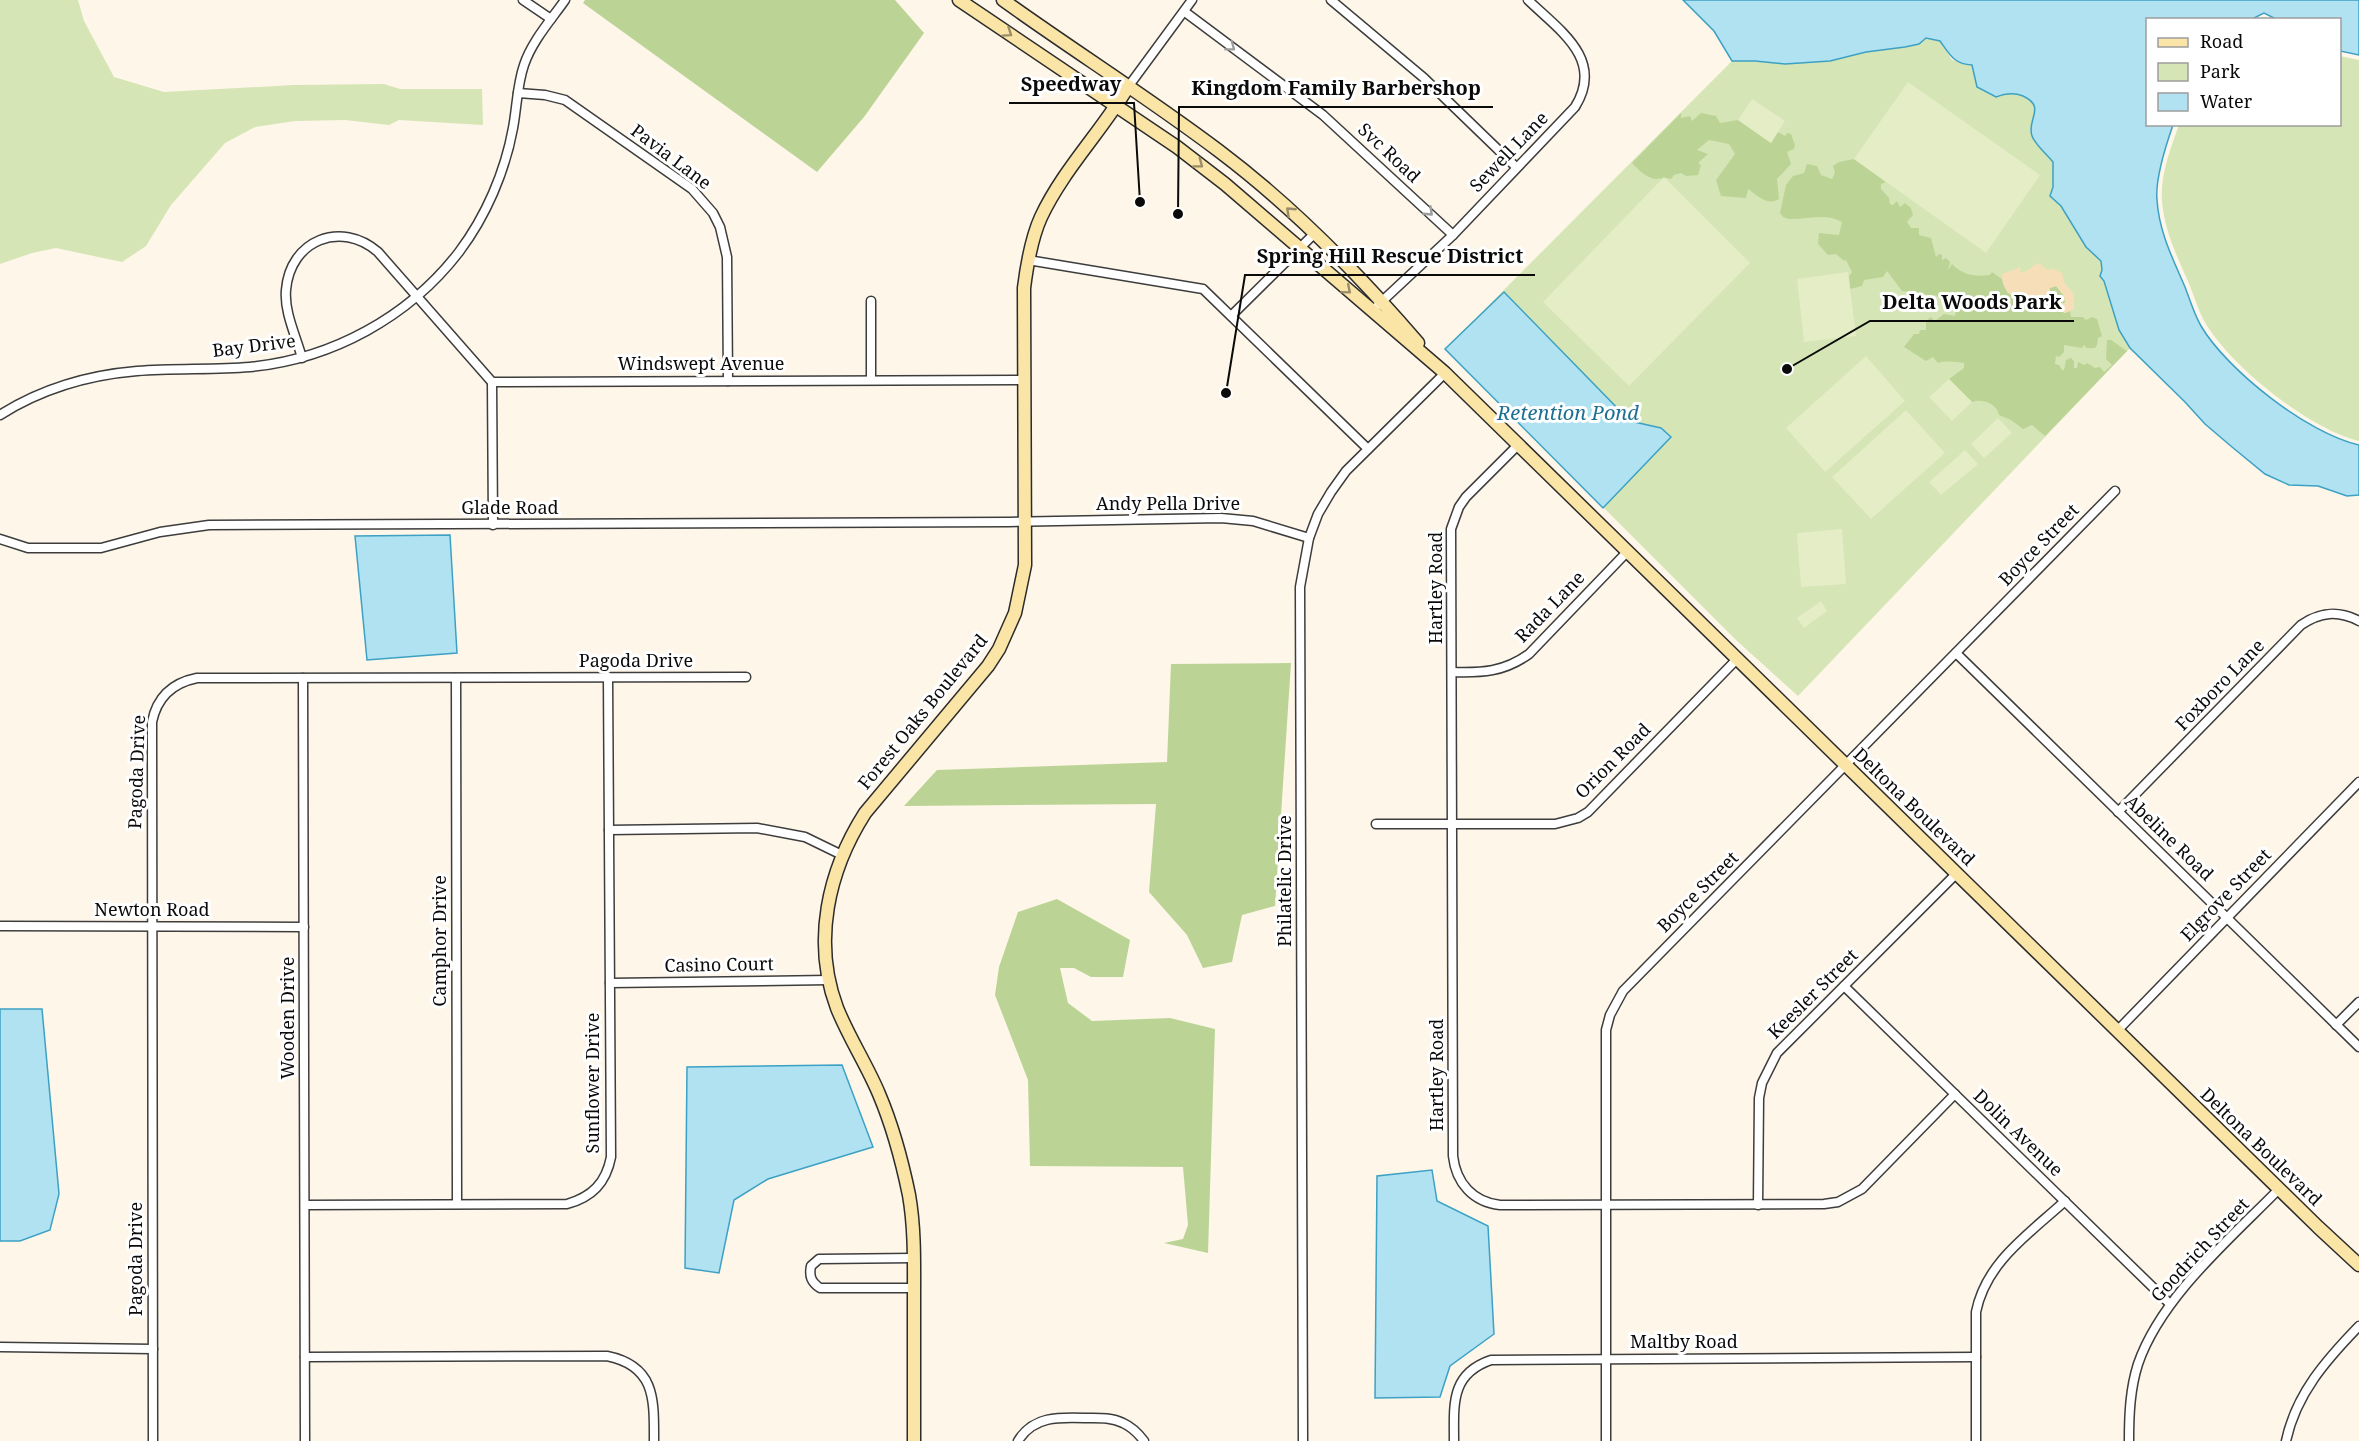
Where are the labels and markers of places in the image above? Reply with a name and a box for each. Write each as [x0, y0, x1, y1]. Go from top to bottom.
callout: Speedway [1009, 65, 1134, 103]
callout: Kingdom Family Barbershop [1179, 69, 1493, 107]
callout: Spring Hill Rescue District [1245, 237, 1535, 275]
callout: Delta Woods Park [1870, 283, 2074, 321]

